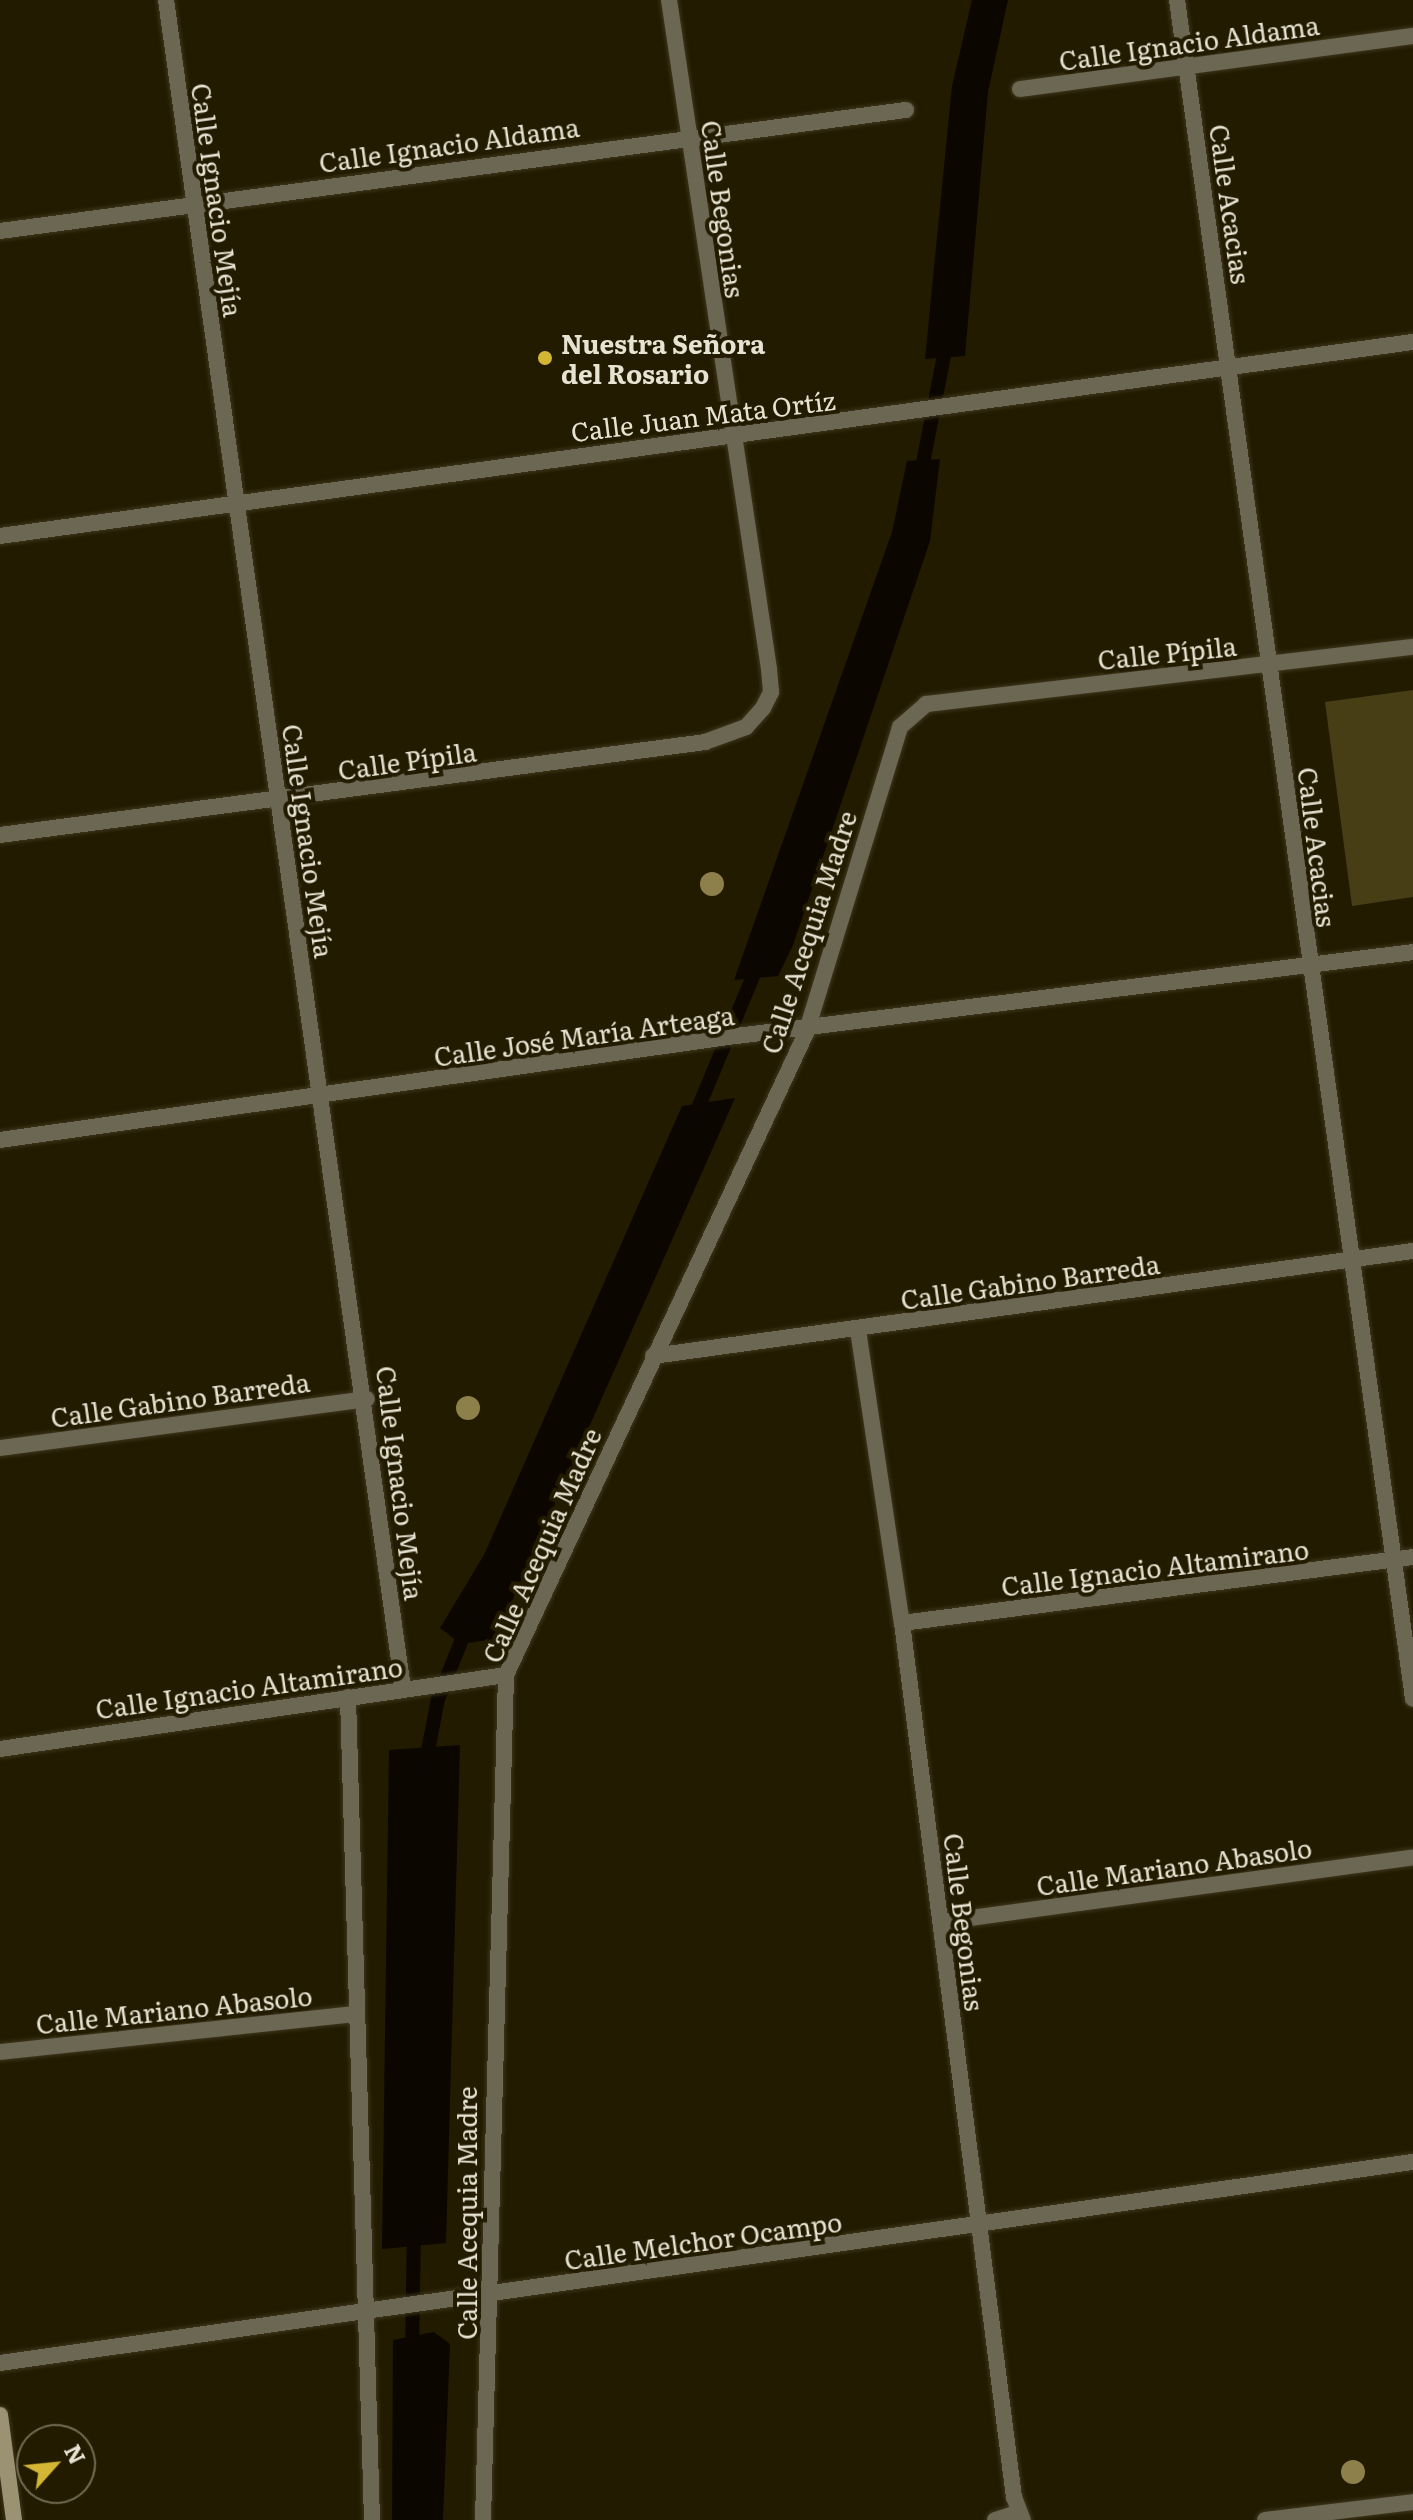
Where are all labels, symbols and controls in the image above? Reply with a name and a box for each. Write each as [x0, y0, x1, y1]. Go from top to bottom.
street label: Calle Ignacio Aldama [1057, 8, 1321, 76]
street label: Calle Ignacio Mejía [186, 81, 250, 319]
street label: Calle Ignacio Aldama [317, 110, 581, 178]
street label: Calle Begonias [696, 118, 752, 300]
street label: Calle Acacias [1204, 122, 1258, 286]
place label: Nuestra Señora del Rosario [561, 327, 765, 388]
marker: Nuestra Señora del Rosario [536, 349, 554, 367]
street label: Calle Juan Mata Ortíz [569, 383, 837, 447]
street label: Calle Pípila [1096, 629, 1238, 675]
street label: Calle Ignacio Mejía [277, 722, 341, 960]
street label: Calle Pípila [336, 735, 478, 785]
street label: Calle Acacias [1293, 765, 1343, 929]
street label: Calle Acequia Madre [754, 807, 862, 1057]
street label: Calle José María Arteaga [432, 998, 736, 1072]
street label: Calle Gabino Barreda [899, 1247, 1161, 1315]
street label: Calle Ignacio Mejía [371, 1364, 431, 1602]
street label: Calle Gabino Barreda [49, 1365, 311, 1433]
street label: Calle Acequia Madre [475, 1423, 607, 1667]
street label: Calle Ignacio Altamirano [999, 1533, 1311, 1601]
street label: Calle Ignacio Altamirano [93, 1650, 405, 1724]
street label: Calle Begonias [939, 1831, 991, 2013]
street label: Calle Mariano Abasolo [1034, 1831, 1314, 1901]
street label: Calle Mariano Abasolo [34, 1979, 314, 2039]
street label: Calle Acequia Madre [450, 2086, 482, 2340]
street label: Calle Melchor Ocampo [562, 2205, 844, 2275]
north arrow [16, 2424, 96, 2504]
text: N [57, 2438, 95, 2470]

